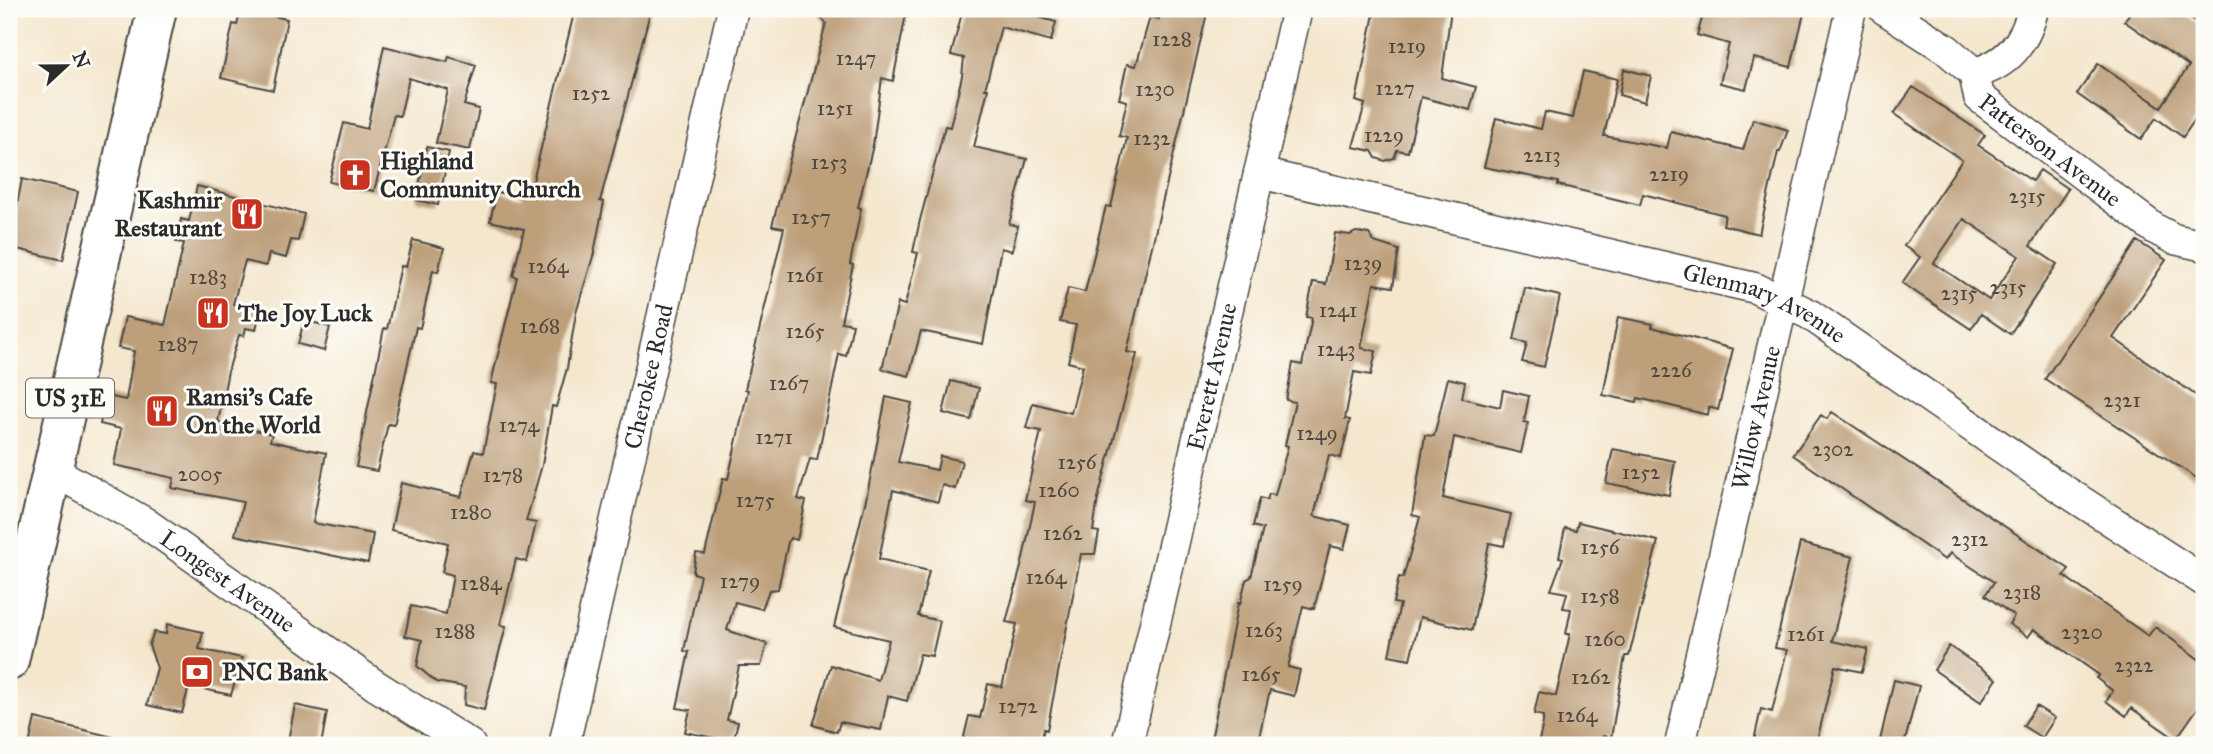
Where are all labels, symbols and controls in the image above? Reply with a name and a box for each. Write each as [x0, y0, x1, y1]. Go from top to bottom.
house number: 1228 [1152, 26, 1192, 52]
north arrow [32, 32, 102, 102]
house number: 1219 [1388, 33, 1426, 59]
house number: 1247 [836, 45, 876, 71]
text: N [68, 48, 95, 72]
house number: 1227 [1375, 75, 1415, 101]
house number: 1230 [1135, 76, 1175, 102]
house number: 1252 [572, 80, 611, 106]
street label: Patterson Avenue [1973, 87, 2127, 214]
house number: 1251 [817, 95, 853, 121]
house number: 1229 [1364, 122, 1404, 148]
house number: 1232 [1133, 125, 1171, 151]
house number: 2213 [1523, 142, 1561, 168]
place label: Highland Community Church [380, 146, 581, 204]
house number: 1253 [811, 149, 847, 175]
church icon: Highland Community Church [336, 156, 374, 194]
house number: 2219 [1649, 161, 1689, 187]
house number: 2315 [2009, 183, 2046, 209]
place label: Kashmir Restaurant [115, 185, 223, 243]
restaurant icon: Kashmir Restaurant [228, 195, 266, 233]
house number: 1257 [791, 204, 831, 230]
house number: 1239 [1344, 250, 1382, 276]
house number: 1264 [527, 253, 570, 279]
street label: Glenmary Avenue [1680, 257, 1851, 350]
house number: 1261 [786, 262, 824, 288]
house number: 1283 [189, 264, 227, 290]
house number: 2315 [1990, 274, 2027, 300]
house number: 2315 [1941, 280, 1978, 306]
restaurant icon: The Joy Luck [194, 294, 232, 332]
house number: 1241 [1319, 297, 1357, 323]
place label: The Joy Luck [237, 298, 373, 328]
street label: Everett Avenue [1180, 300, 1244, 454]
street label: Cherokee Road [617, 301, 680, 452]
house number: 1268 [520, 313, 560, 339]
house number: 1265 [785, 318, 825, 344]
house number: 1287 [157, 331, 199, 357]
house number: 1243 [1317, 336, 1355, 362]
street label: Willow Avenue [1725, 342, 1787, 493]
house number: 2226 [1650, 357, 1693, 383]
house number: 1267 [769, 370, 809, 396]
road number: US 31E [26, 378, 114, 418]
place label: Ramsi's Cafe On the World [186, 382, 322, 440]
house number: 2321 [2103, 387, 2141, 413]
restaurant icon: Ramsi's Cafe On the World [143, 392, 181, 430]
house number: 1274 [499, 412, 541, 438]
house number: 1249 [1296, 420, 1338, 446]
house number: 1271 [755, 424, 793, 450]
house number: 2302 [1812, 436, 1854, 462]
house number: 1256 [1057, 449, 1098, 475]
house number: 1252 [1622, 459, 1661, 485]
house number: 2005 [178, 461, 223, 487]
house number: 1278 [483, 462, 523, 488]
house number: 1260 [1038, 477, 1080, 503]
house number: 1275 [735, 487, 775, 513]
house number: 1280 [450, 499, 492, 525]
house number: 1262 [1043, 520, 1084, 546]
street label: Longest Avenue [154, 523, 301, 639]
house number: 2312 [1951, 526, 1989, 552]
house number: 1256 [1580, 534, 1621, 560]
house number: 1264 [1025, 564, 1068, 590]
house number: 1279 [720, 568, 760, 594]
house number: 1284 [460, 570, 503, 596]
house number: 1259 [1263, 571, 1303, 597]
house number: 2318 [2003, 579, 2041, 605]
house number: 1258 [1580, 583, 1620, 609]
house number: 1263 [1245, 617, 1283, 643]
house number: 1288 [435, 618, 476, 644]
house number: 2320 [2061, 619, 2103, 645]
house number: 1261 [1787, 621, 1825, 647]
house number: 1260 [1584, 626, 1626, 652]
house number: 2322 [2114, 652, 2154, 678]
bank icon: PNC Bank [178, 653, 216, 691]
place label: PNC Bank [222, 657, 328, 687]
house number: 1265 [1241, 661, 1281, 687]
house number: 1262 [1571, 664, 1612, 690]
house number: 1272 [998, 693, 1038, 719]
house number: 1264 [1556, 702, 1599, 728]

